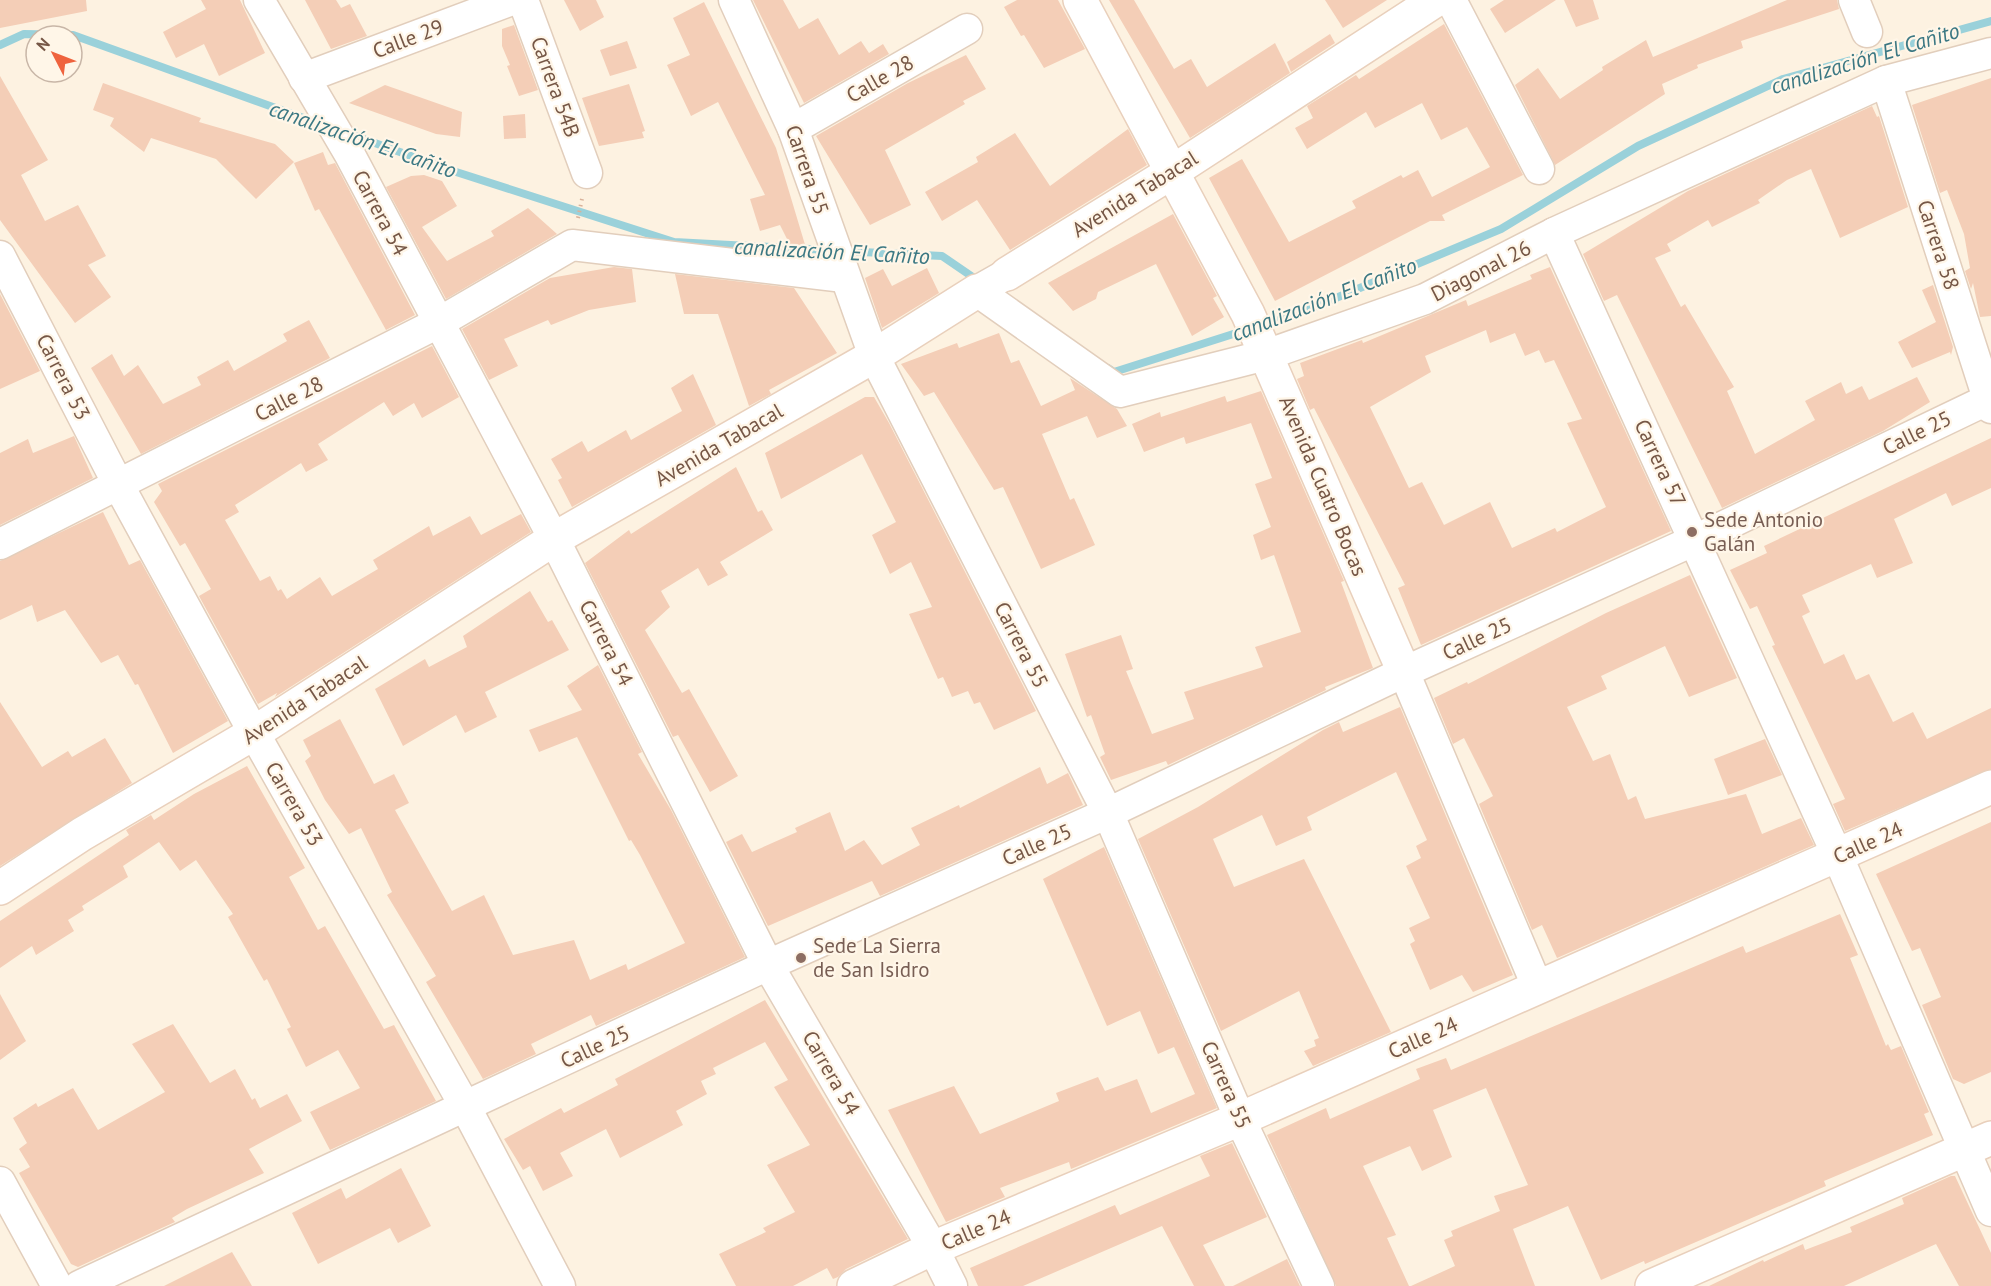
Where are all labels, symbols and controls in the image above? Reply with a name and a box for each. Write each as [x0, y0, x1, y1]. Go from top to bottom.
street label: Calle 29 [369, 13, 447, 64]
water label: canalización El Cañito [1767, 16, 1963, 100]
north arrow [24, 24, 84, 84]
text: N [32, 33, 54, 55]
street label: Carrera 54B [525, 33, 586, 141]
street label: Calle 28 [841, 49, 918, 109]
water label: canalización El Cañito [266, 94, 460, 184]
street label: Carrera 55 [780, 121, 835, 218]
street label: Avenida Tabacal [1067, 144, 1203, 243]
street label: Carrera 54 [347, 165, 414, 260]
street label: Carrera 58 [1911, 196, 1966, 293]
water label: canalización El Cañito [733, 232, 931, 270]
street label: Diagonal 26 [1426, 234, 1535, 307]
water label: canalización El Cañito [1227, 251, 1421, 347]
street label: Carrera 53 [30, 329, 97, 424]
street label: Calle 28 [250, 370, 328, 427]
street label: Avenida Cuatro Bocas [1273, 392, 1374, 580]
street label: Avenida Tabacal [650, 397, 788, 492]
street label: Calle 25 [1878, 404, 1956, 461]
street label: Carrera 57 [1629, 415, 1692, 511]
place label: Sede Antonio Galán [1704, 506, 1823, 557]
marker: Sede Antonio Galán [1685, 525, 1699, 539]
street label: Carrera 54 [573, 595, 640, 690]
street label: Carrera 55 [988, 597, 1055, 692]
street label: Calle 25 [1438, 611, 1516, 666]
street label: Avenida Tabacal [237, 649, 372, 750]
street label: Carrera 53 [259, 757, 329, 851]
street label: Calle 24 [1829, 815, 1907, 870]
street label: Calle 25 [998, 817, 1076, 872]
place label: Sede La Sierra de San Isidro [813, 932, 941, 983]
marker: Sede La Sierra de San Isidro [794, 951, 808, 965]
street label: Calle 24 [1384, 1010, 1462, 1065]
street label: Calle 25 [556, 1019, 634, 1074]
street label: Carrera 54 [796, 1026, 866, 1120]
street label: Carrera 55 [1195, 1037, 1258, 1133]
street label: Calle 24 [937, 1203, 1015, 1256]

